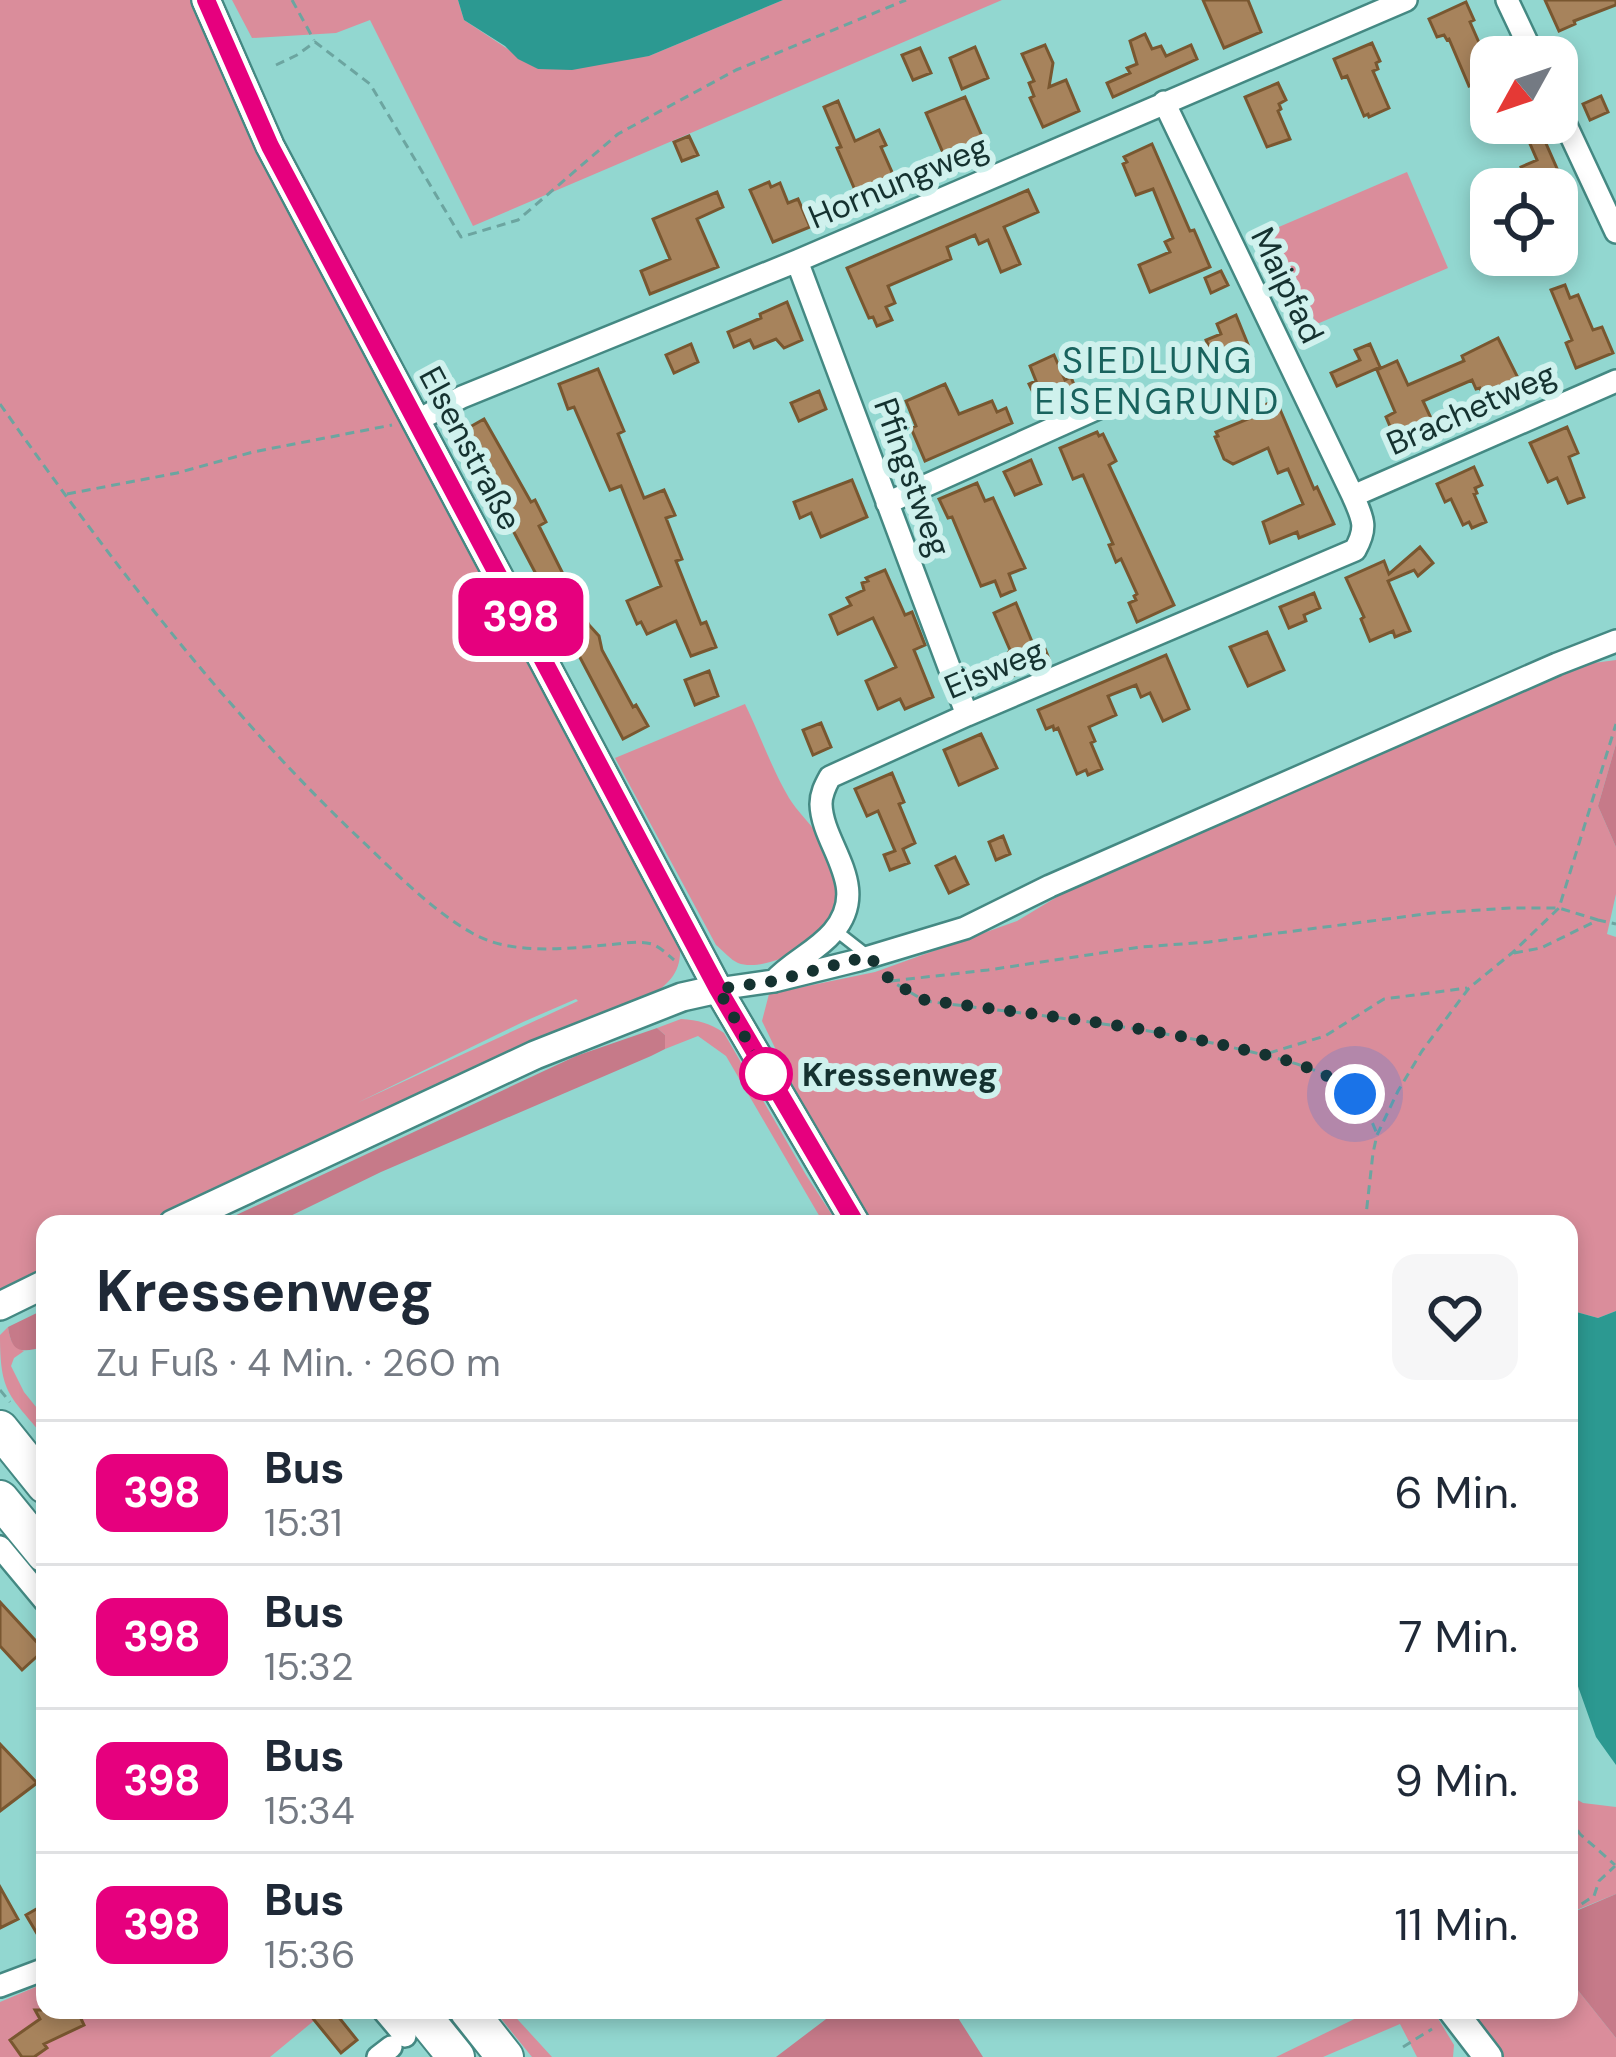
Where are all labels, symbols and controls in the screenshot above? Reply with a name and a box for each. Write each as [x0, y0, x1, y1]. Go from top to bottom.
north arrow [1470, 36, 1578, 144]
map controls [1470, 36, 1578, 276]
street label: Hornungweg [802, 124, 995, 239]
button: locate [1470, 168, 1578, 276]
street label: Maipfad [1241, 220, 1334, 350]
district label: SIEDLUNG EISENGRUND [1035, 337, 1281, 425]
street label: Brachetweg [1380, 352, 1562, 465]
street label: Elsenstraße [409, 359, 532, 537]
street label: Pfingstweg [864, 392, 961, 562]
line badge: 398 [452, 578, 590, 656]
text: 398 [482, 589, 560, 644]
street label: Eisweg [938, 628, 1051, 709]
marker: Kressenweg [741, 1049, 791, 1099]
place label: Kressenweg [802, 1053, 998, 1096]
your location [1325, 1064, 1385, 1124]
text: Kressenweg [96, 1254, 434, 1329]
button: heart [1392, 1254, 1518, 1380]
text: Zu Fuß · 4 Min. · 260 m [96, 1337, 501, 1388]
text: Bus [264, 1438, 344, 1497]
text: 6 Min. [1394, 1463, 1518, 1522]
text: 398 [123, 1465, 201, 1520]
text: 15:31 [264, 1497, 342, 1548]
text: Bus [264, 1582, 344, 1641]
text: 7 Min. [1399, 1607, 1518, 1666]
text: 398 [123, 1609, 201, 1664]
text: 15:32 [264, 1641, 353, 1692]
text: Bus [264, 1726, 344, 1785]
text: 9 Min. [1394, 1751, 1518, 1810]
text: 398 [123, 1753, 201, 1808]
text: 15:34 [264, 1785, 355, 1836]
text: Bus [264, 1870, 344, 1929]
text: 11 Min. [1395, 1895, 1518, 1954]
text: 398 [123, 1897, 201, 1952]
text: 15:36 [264, 1929, 355, 1980]

